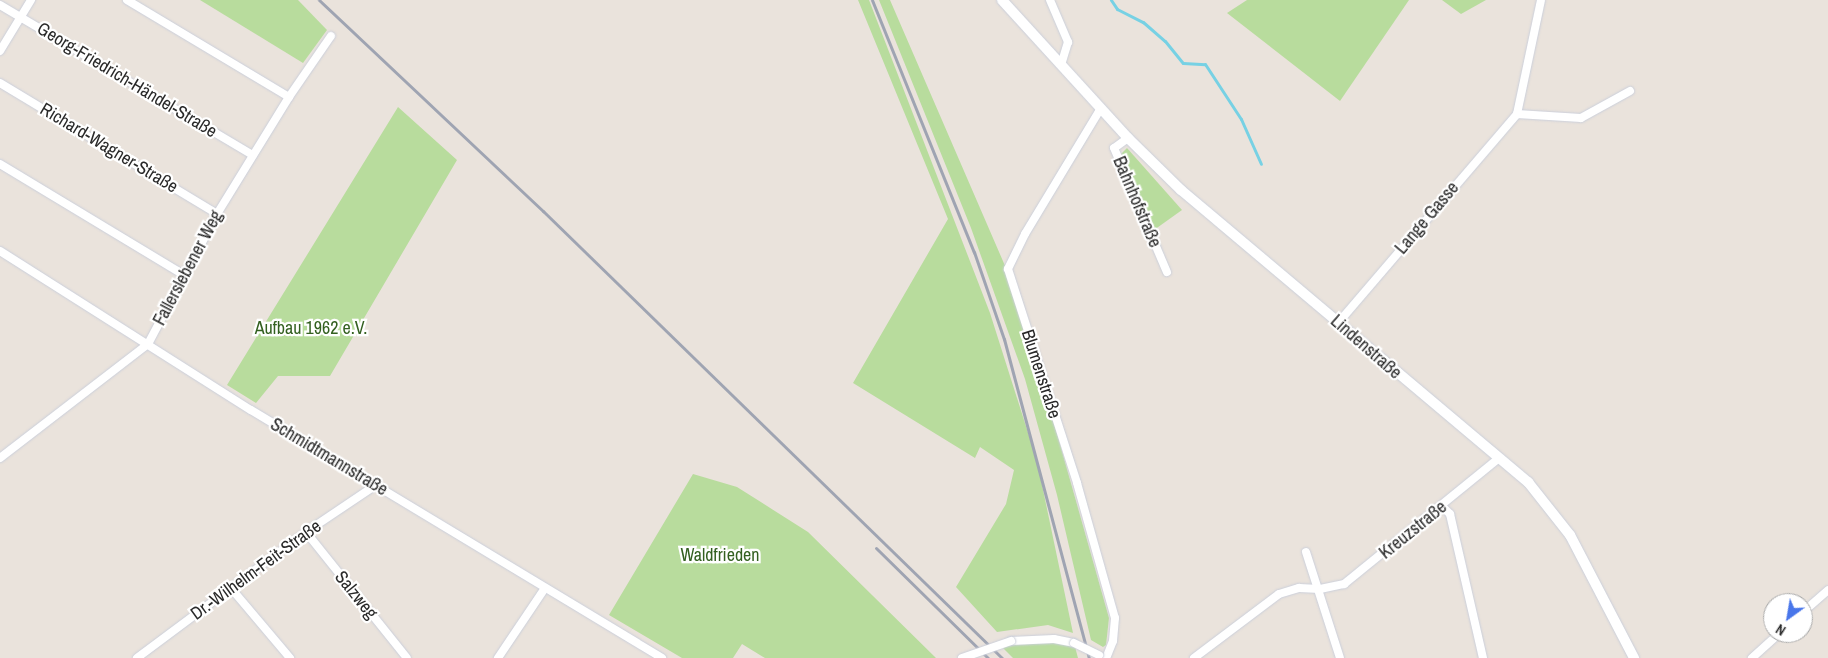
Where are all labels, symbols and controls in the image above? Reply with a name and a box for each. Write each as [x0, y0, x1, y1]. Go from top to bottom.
street label: Georg-Friedrich-Händel-Straße [33, 18, 221, 142]
street label: Richard-Wagner-Straße [36, 98, 182, 198]
street label: Bahnhofstraße [1108, 153, 1166, 251]
street label: Lange Gasse [1391, 177, 1463, 259]
street label: Fallerslebener Weg [149, 207, 227, 329]
street label: Lindenstraße [1326, 310, 1406, 384]
park label: Aufbau 1962 e.V. [255, 317, 367, 339]
street label: Blumenstraße [1017, 327, 1065, 421]
street label: Schmidtmannstraße [266, 414, 392, 500]
street label: Kreuzstraße [1375, 496, 1451, 564]
street label: Dr.-Wilhelm-Feit-Straße [187, 515, 325, 625]
park label: Waldfrieden [680, 544, 760, 566]
street label: Salzweg [330, 567, 382, 623]
north arrow [1763, 593, 1813, 643]
text: N [1772, 620, 1789, 640]

